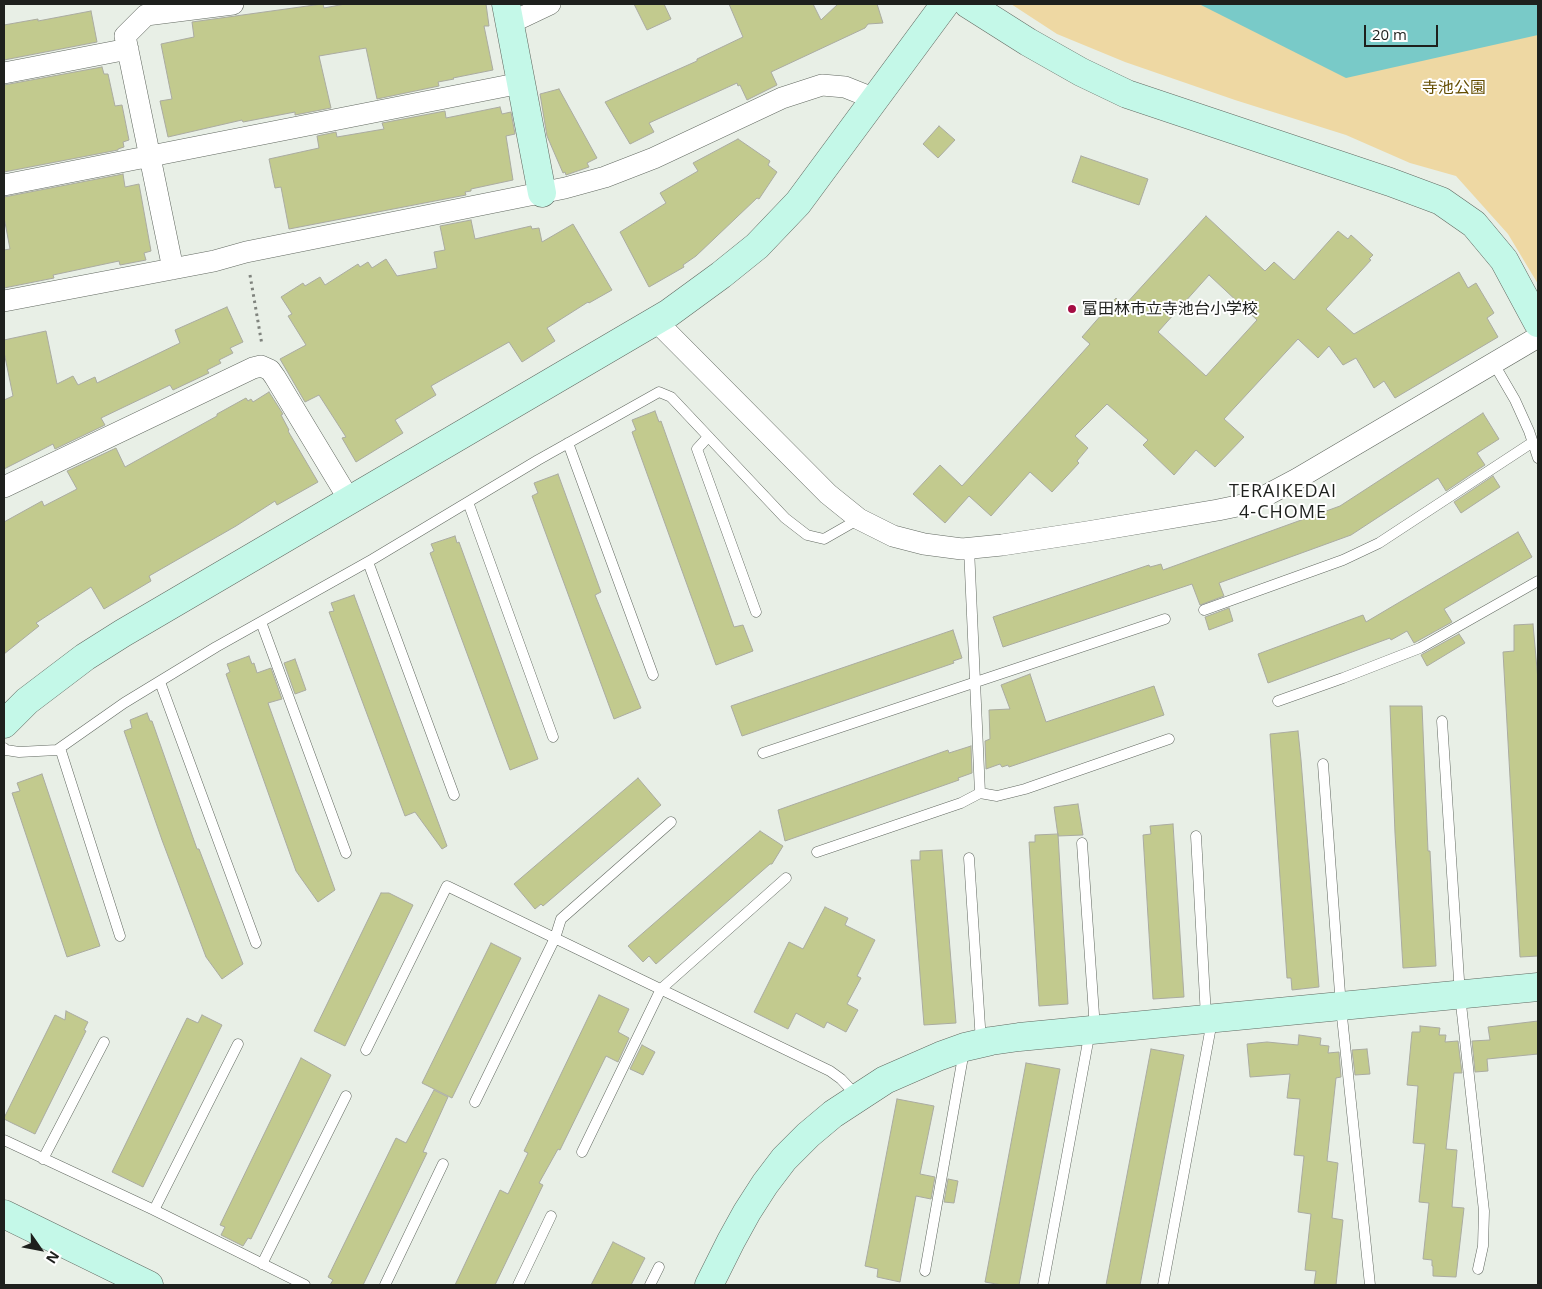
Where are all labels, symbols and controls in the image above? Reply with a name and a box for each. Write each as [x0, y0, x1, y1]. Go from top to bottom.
scale bar [1367, 15, 1441, 47]
text: 20 m [1372, 24, 1407, 44]
park label: 寺池公園 [1422, 78, 1486, 98]
place label: 富田林市立寺池台小学校 [1082, 299, 1258, 319]
marker: 富田林市立寺池台小学校 [1066, 303, 1078, 315]
district label: TERAIKEDAI 4-CHOME [1228, 481, 1338, 524]
north arrow [15, 1224, 65, 1274]
text: N [42, 1247, 64, 1267]

